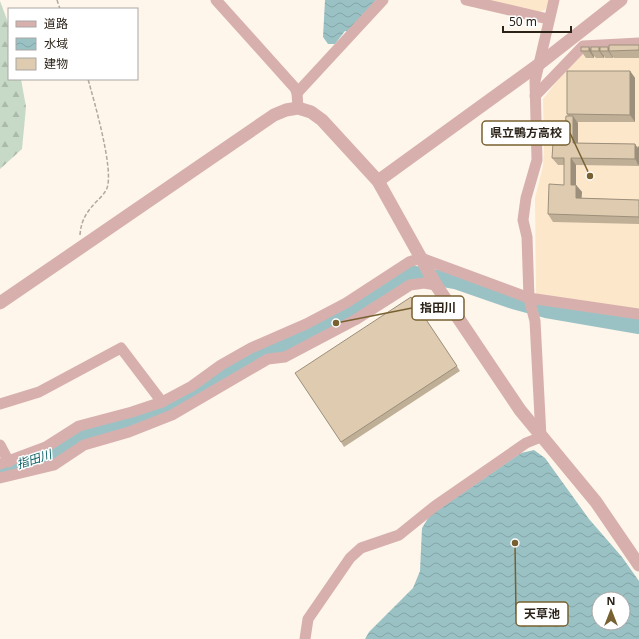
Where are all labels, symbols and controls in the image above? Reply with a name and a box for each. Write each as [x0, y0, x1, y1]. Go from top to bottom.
legend [8, 8, 138, 80]
scale bar [503, 8, 571, 34]
text: 50 m [509, 13, 537, 30]
text: 道路 [44, 15, 68, 32]
text: 水域 [44, 35, 68, 52]
text: 建物 [44, 55, 68, 72]
callout: 県立鴨方高校 [482, 121, 570, 145]
text: 県立鴨方高校 [490, 124, 562, 141]
callout: 指田川 [412, 296, 464, 320]
text: 指田川 [420, 299, 456, 316]
water label: 指田川 [14, 445, 56, 473]
north arrow [591, 591, 631, 631]
text: N [607, 593, 615, 608]
callout: 天草池 [516, 602, 568, 626]
text: 天草池 [524, 605, 560, 622]

